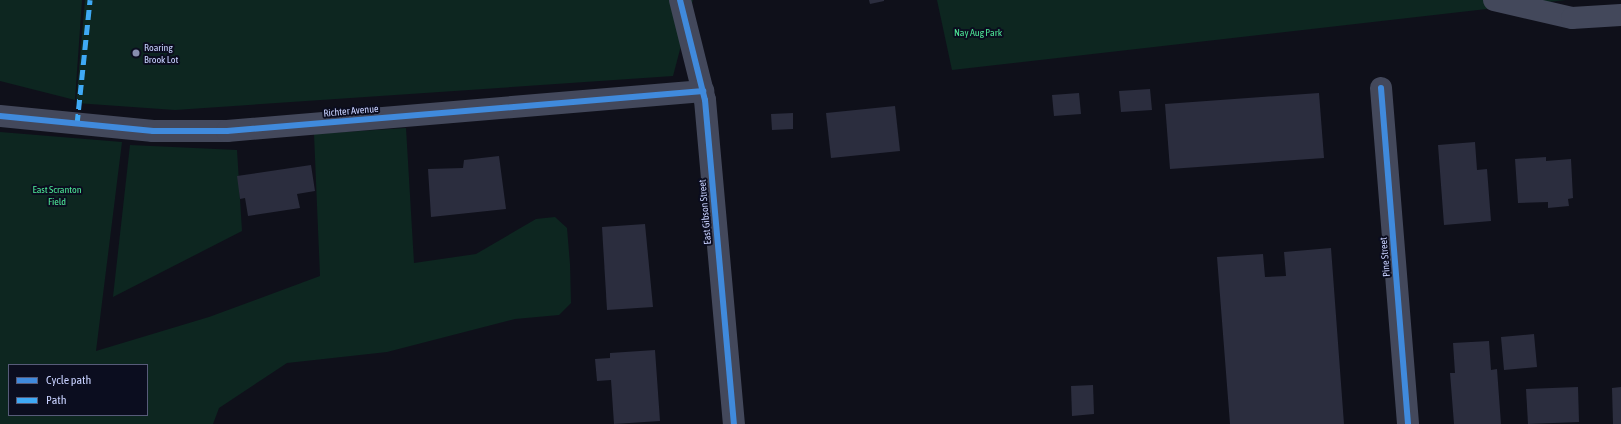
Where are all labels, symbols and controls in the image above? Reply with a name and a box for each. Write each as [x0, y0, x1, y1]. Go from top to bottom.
park label: Nay Aug Park [954, 27, 1002, 39]
place label: Roaring Brook Lot [144, 41, 178, 64]
marker: Roaring Brook Lot [131, 48, 141, 58]
street label: Richter Avenue [323, 103, 379, 119]
street label: East Gibson Street [696, 179, 714, 245]
park label: East Scranton Field [32, 183, 82, 206]
street label: Pine Street [1377, 237, 1393, 277]
legend [8, 364, 148, 416]
text: Cycle path [46, 373, 91, 387]
text: Path [46, 393, 67, 407]

